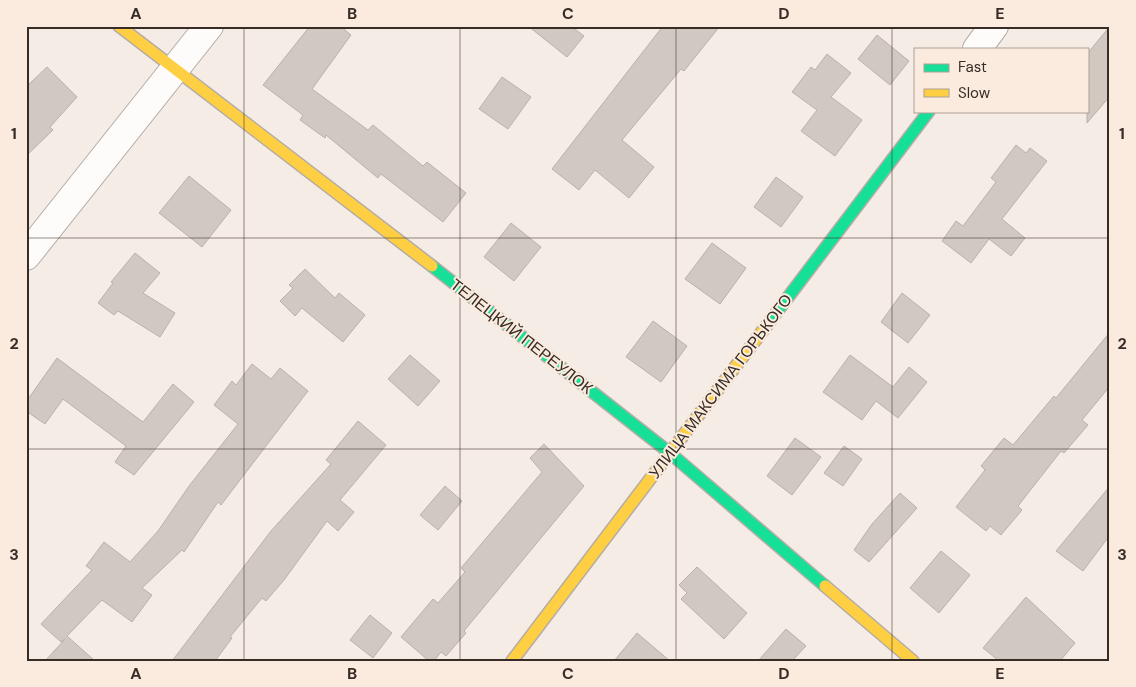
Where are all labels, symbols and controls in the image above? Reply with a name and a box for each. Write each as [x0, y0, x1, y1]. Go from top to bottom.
text: A [130, 3, 142, 24]
text: B [347, 3, 357, 24]
text: C [562, 3, 574, 24]
text: D [778, 3, 790, 24]
text: E [995, 3, 1005, 24]
legend [914, 48, 1088, 112]
text: Fast [958, 57, 987, 77]
text: Slow [958, 83, 991, 103]
text: 1 [11, 123, 17, 144]
text: 1 [1119, 123, 1125, 144]
street label: ТЕЛЕЦКИЙ ПЕРЕУЛОК [446, 274, 598, 399]
street label: УЛИЦА МАКСИМА ГОРЬКОГО [644, 290, 797, 483]
text: 2 [9, 333, 19, 354]
text: 2 [1117, 333, 1127, 354]
text: 3 [9, 544, 19, 565]
text: 3 [1117, 544, 1127, 565]
text: A [130, 663, 142, 684]
text: B [347, 663, 357, 684]
text: C [562, 663, 574, 684]
text: D [778, 663, 790, 684]
text: E [995, 663, 1005, 684]

